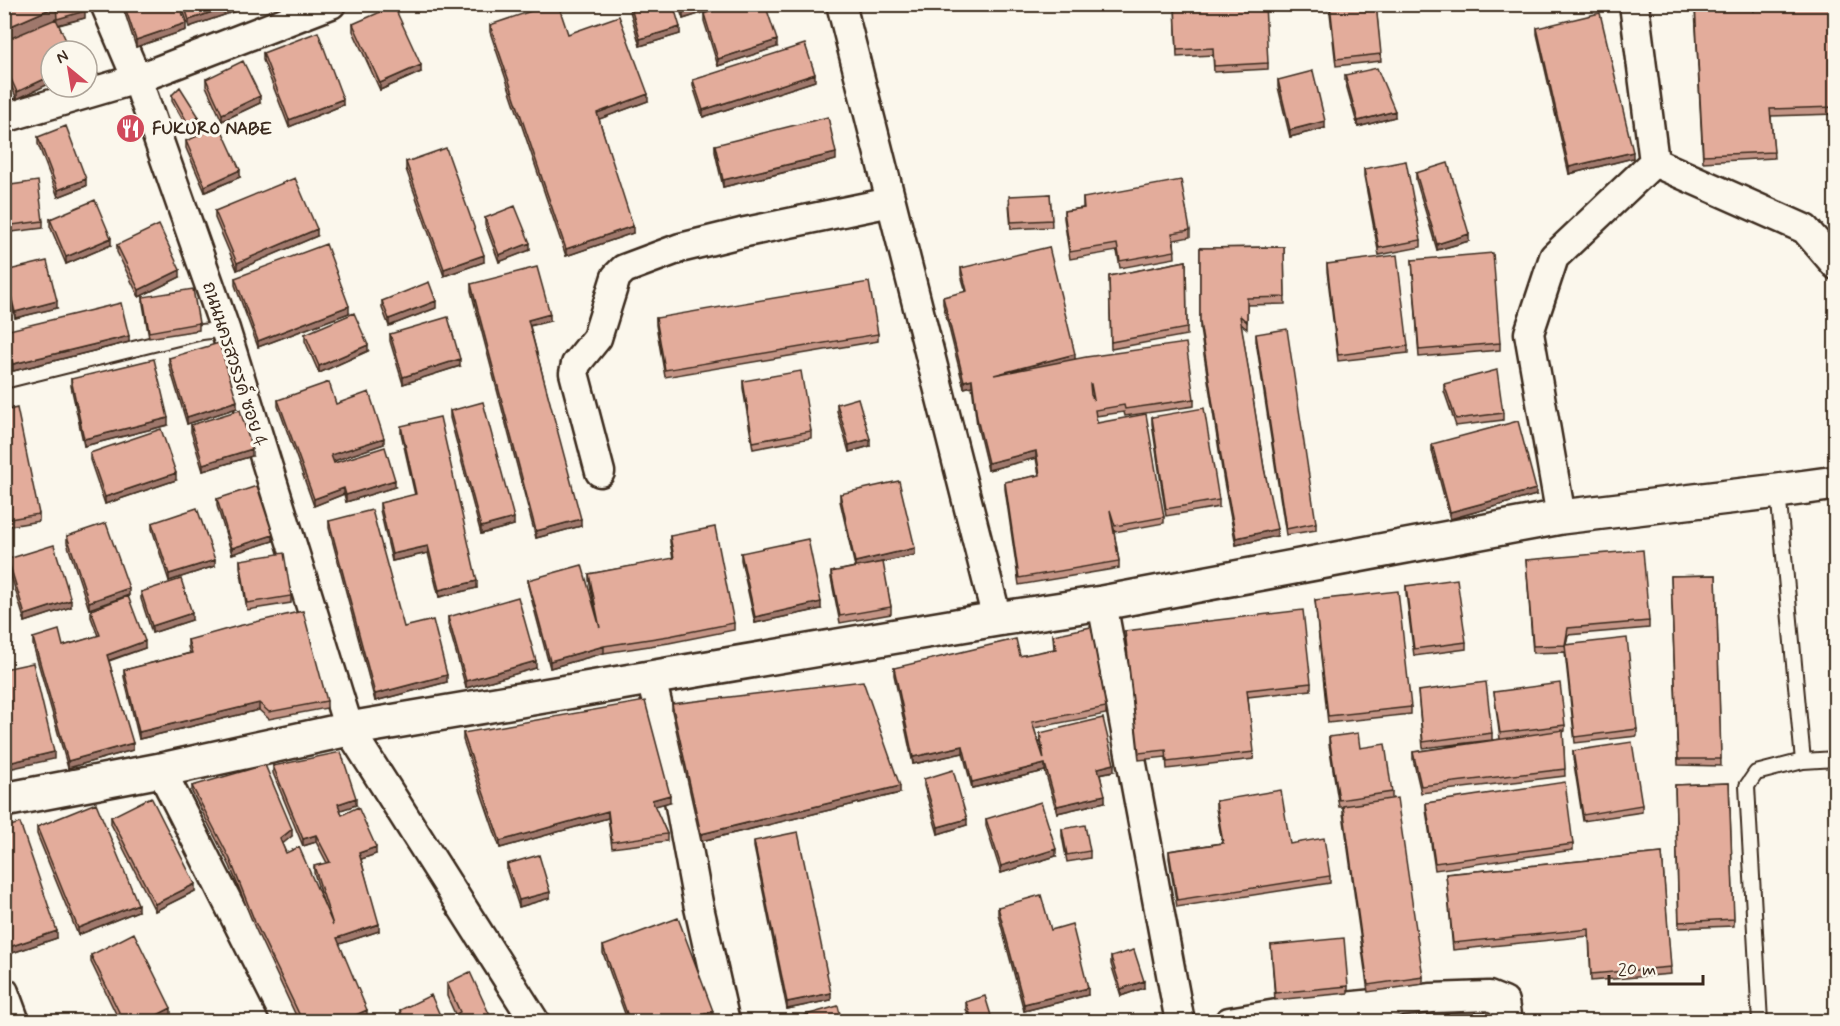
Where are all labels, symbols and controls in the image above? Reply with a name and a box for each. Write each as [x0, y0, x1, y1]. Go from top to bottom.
north arrow [39, 39, 99, 99]
text: N [52, 46, 72, 69]
restaurant icon: FUKURO NABE [115, 112, 147, 144]
place label: FUKURO NABE [152, 117, 272, 141]
street label: ถนนนครสวรรค์ ซอย 4 [196, 278, 274, 450]
scale bar [1609, 948, 1704, 986]
text: 20 m [1618, 958, 1656, 982]

